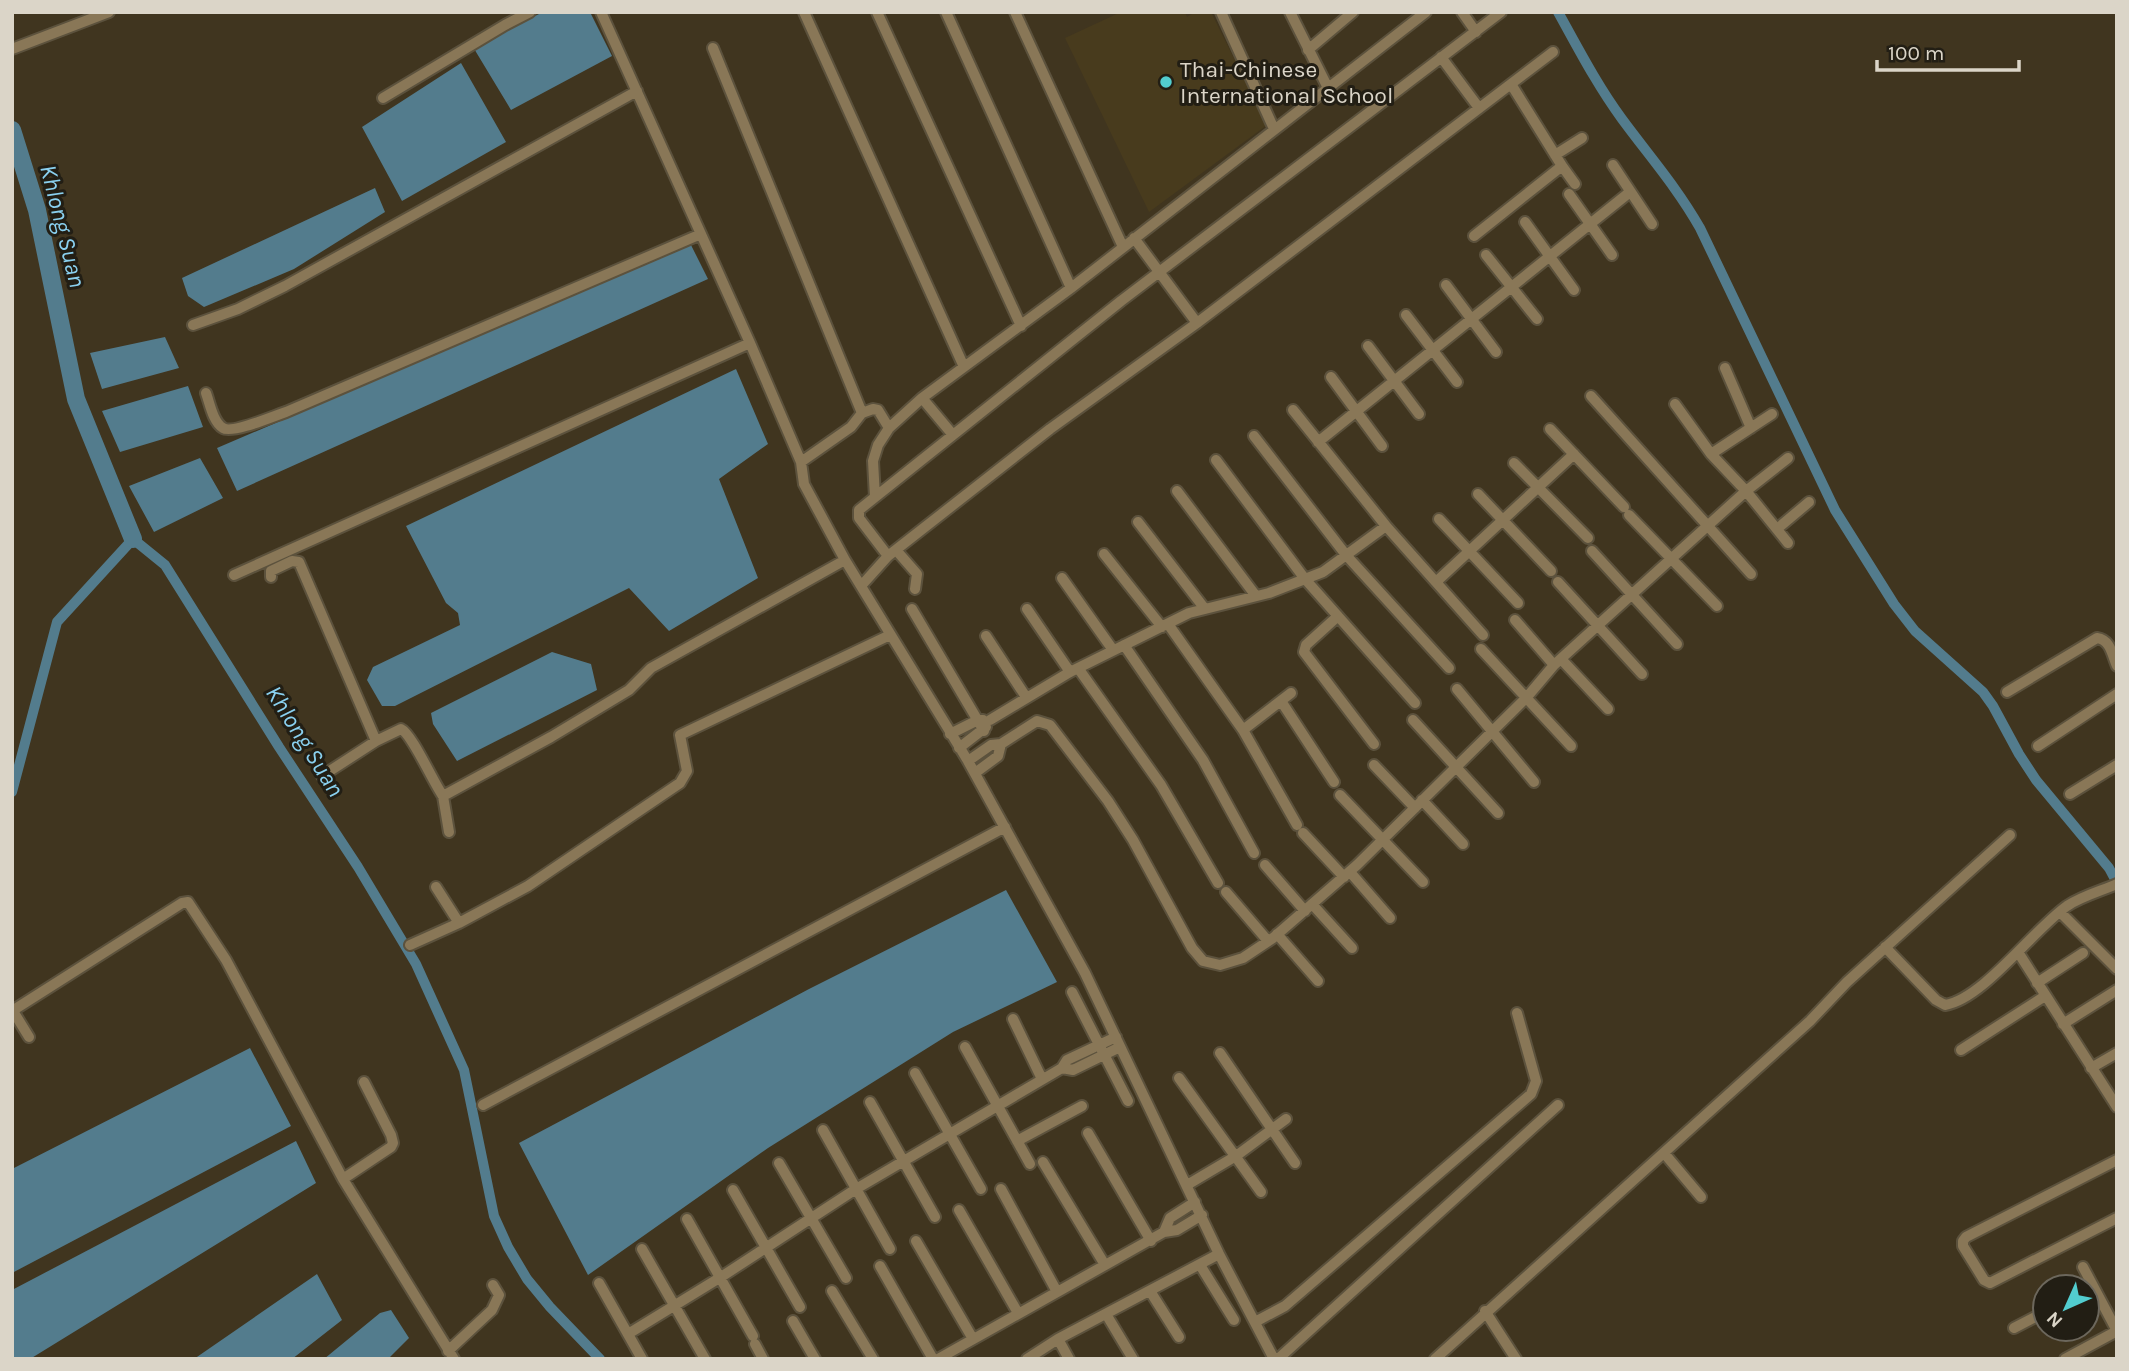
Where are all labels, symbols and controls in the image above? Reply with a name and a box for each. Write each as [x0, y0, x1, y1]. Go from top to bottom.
scale bar [1877, 28, 2019, 72]
text: 100 m [1888, 41, 1945, 65]
place label: Thai-Chinese International School [1180, 56, 1393, 109]
marker: Thai-Chinese International School [1158, 74, 1174, 90]
water label: Khlong Suan [34, 162, 92, 290]
water label: Khlong Suan [260, 680, 350, 802]
north arrow [2031, 1273, 2101, 1343]
text: N [2042, 1307, 2067, 1332]

